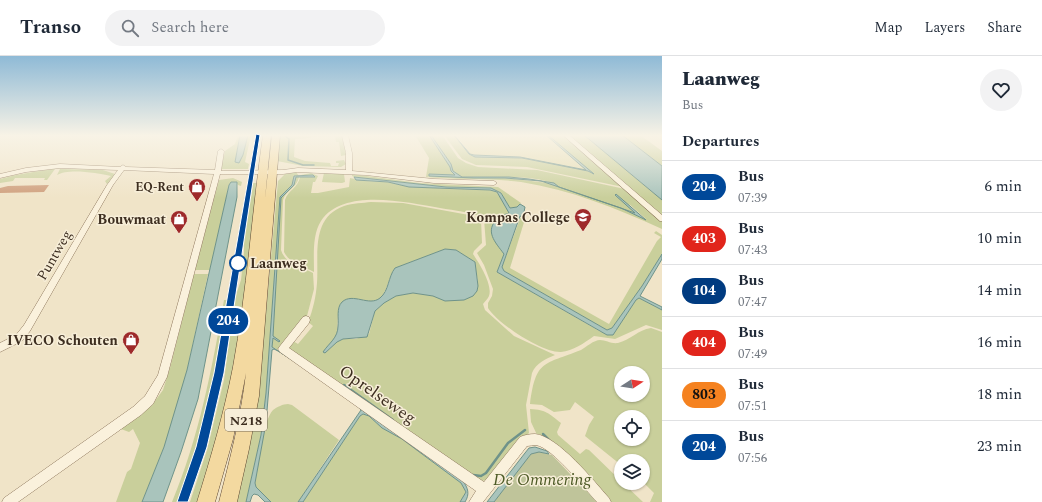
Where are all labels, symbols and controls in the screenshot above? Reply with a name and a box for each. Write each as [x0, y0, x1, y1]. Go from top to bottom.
search box [105, 10, 385, 46]
text: Transo [20, 13, 81, 42]
text: Search here [151, 16, 229, 39]
icon: search [119, 17, 141, 39]
text: Map [874, 17, 903, 38]
text: Layers [925, 17, 965, 38]
text: Share [987, 17, 1022, 38]
text: Laanweg [682, 65, 760, 94]
button: heart [980, 69, 1022, 111]
text: Bus [682, 95, 703, 115]
text: Departures [682, 130, 760, 153]
text: Bus [738, 165, 764, 188]
text: 6 min [984, 175, 1022, 198]
text: 204 [692, 176, 716, 197]
shop icon: EQ-Rent [187, 177, 207, 202]
place label: EQ-Rent [135, 178, 184, 197]
text: 07:39 [738, 188, 767, 208]
place label: Kompas College [466, 207, 570, 228]
school or university icon: Kompas College [573, 207, 593, 232]
place label: Bouwmaat [97, 209, 167, 230]
shop icon: Bouwmaat [169, 209, 189, 234]
text: Bus [738, 217, 764, 240]
street label: Puntweg [32, 226, 77, 284]
text: 10 min [977, 227, 1022, 250]
text: 403 [692, 228, 716, 249]
text: 07:43 [738, 240, 767, 260]
place label: Laanweg [250, 253, 307, 274]
marker: Laanweg [229, 254, 247, 272]
text: Bus [738, 269, 764, 292]
text: 14 min [977, 279, 1022, 302]
text: 104 [692, 280, 716, 301]
text: 07:47 [738, 292, 767, 312]
line badge: 204 [205, 308, 251, 334]
text: 204 [216, 310, 240, 331]
text: Bus [738, 321, 764, 344]
place label: IVECO Schouten [7, 330, 118, 351]
shop icon: IVECO Schouten [121, 330, 141, 355]
text: 16 min [977, 331, 1022, 354]
text: 404 [692, 332, 716, 353]
text: 07:49 [738, 344, 767, 364]
street label: Oprelseweg [333, 359, 421, 431]
north arrow [614, 366, 650, 402]
map controls [614, 366, 650, 490]
text: Bus [738, 373, 764, 396]
text: 18 min [977, 383, 1022, 406]
text: 803 [692, 384, 716, 405]
text: 07:51 [738, 396, 767, 416]
road number: N218 [225, 409, 267, 431]
button: locate [614, 410, 650, 446]
text: Bus [738, 425, 764, 448]
text: 23 min [977, 435, 1022, 458]
text: 204 [692, 436, 716, 457]
text: 07:56 [738, 448, 767, 468]
button: layers [614, 454, 650, 490]
park label: De Ommering [493, 467, 591, 493]

